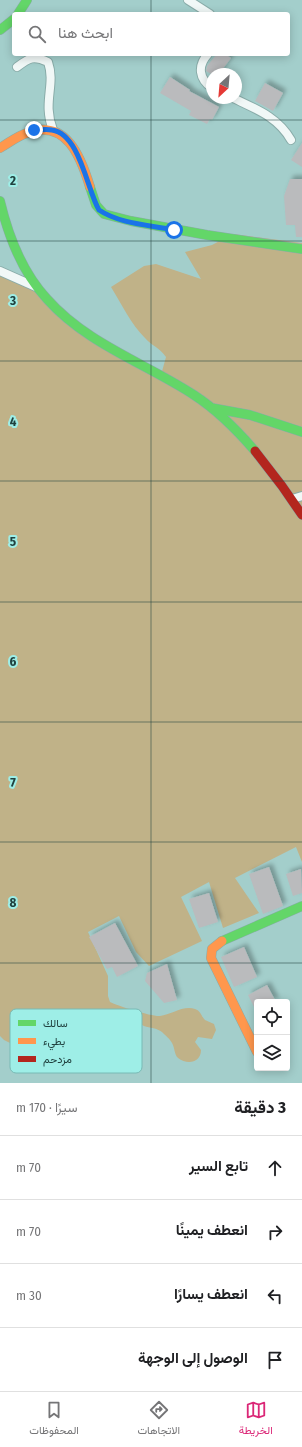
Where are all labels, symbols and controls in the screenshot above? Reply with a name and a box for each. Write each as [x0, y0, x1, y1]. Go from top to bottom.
search box [12, 12, 290, 56]
icon: search [26, 23, 48, 45]
text: ابحث هنا [58, 24, 113, 42]
north arrow [206, 68, 242, 104]
route end [25, 121, 43, 139]
text: 2 [9, 173, 16, 188]
route start [165, 221, 183, 239]
text: 3 [9, 293, 16, 308]
text: 4 [10, 414, 17, 429]
text: 5 [10, 534, 16, 549]
text: 6 [10, 654, 17, 669]
text: 7 [10, 775, 16, 790]
text: 8 [10, 895, 17, 910]
map controls [254, 999, 290, 1071]
button: locate [254, 999, 290, 1035]
legend [10, 1009, 142, 1073]
text: سالك [43, 1017, 68, 1030]
text: بطيء [43, 1035, 65, 1051]
button: layers [254, 1035, 290, 1071]
text: مزدحم [43, 1053, 72, 1067]
text: 3 دقيقة [234, 1097, 286, 1118]
text: سيرًا · 170 m [16, 1100, 77, 1115]
text: تابع السير [189, 1157, 248, 1175]
icon: ahead [264, 1157, 286, 1179]
text: 70 m [16, 1160, 41, 1175]
text: انعطف يمينًا [176, 1221, 248, 1239]
icon: right [264, 1221, 286, 1243]
text: 70 m [16, 1224, 41, 1239]
text: انعطف يسارًا [174, 1285, 248, 1303]
icon: left [264, 1285, 286, 1307]
text: 30 m [16, 1288, 42, 1303]
text: الوصول إلى الوجهة [138, 1349, 248, 1367]
icon: arrive [264, 1349, 286, 1371]
tab: المحفوظات [29, 1399, 79, 1440]
tab: الاتجاهات [137, 1399, 180, 1440]
tab: الخريطة [239, 1399, 273, 1440]

